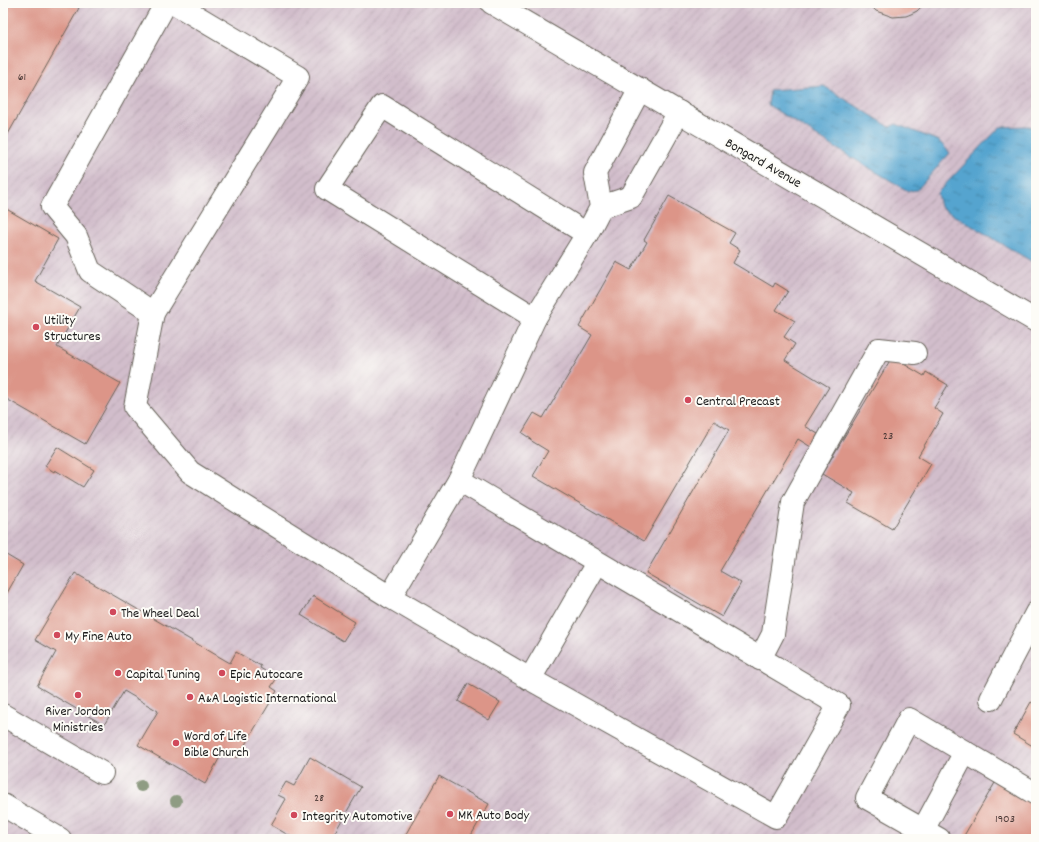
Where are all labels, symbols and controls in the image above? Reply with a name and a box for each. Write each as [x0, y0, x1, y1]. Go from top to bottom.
house number: 61 [18, 69, 26, 86]
street label: Bongard Avenue [721, 134, 805, 194]
place label: Utility Structures [44, 311, 101, 347]
marker: Utility Structures [31, 322, 41, 332]
place label: Central Precast [696, 392, 780, 412]
marker: Central Precast [683, 395, 693, 405]
house number: 23 [883, 428, 893, 445]
place label: The Wheel Deal [121, 604, 200, 624]
marker: The Wheel Deal [108, 607, 118, 617]
place label: My Fine Auto [65, 627, 132, 647]
marker: My Fine Auto [52, 630, 62, 640]
place label: Capital Tuning [126, 665, 200, 685]
place label: Epic Autocare [230, 665, 303, 685]
marker: Capital Tuning [113, 668, 123, 678]
marker: Epic Autocare [217, 668, 227, 678]
place label: A&A Logistic International [198, 689, 337, 709]
marker: River Jordon Ministries [73, 690, 83, 700]
marker: A&A Logistic International [185, 692, 195, 702]
place label: River Jordon Ministries [45, 702, 111, 738]
place label: Word of Life Bible Church [184, 727, 249, 763]
marker: Word of Life Bible Church [171, 738, 181, 748]
house number: 28 [314, 790, 324, 807]
place label: MK Auto Body [458, 806, 530, 826]
place label: Integrity Automotive [302, 807, 413, 827]
marker: MK Auto Body [445, 809, 455, 819]
marker: Integrity Automotive [289, 810, 299, 820]
house number: 1903 [995, 811, 1015, 828]

